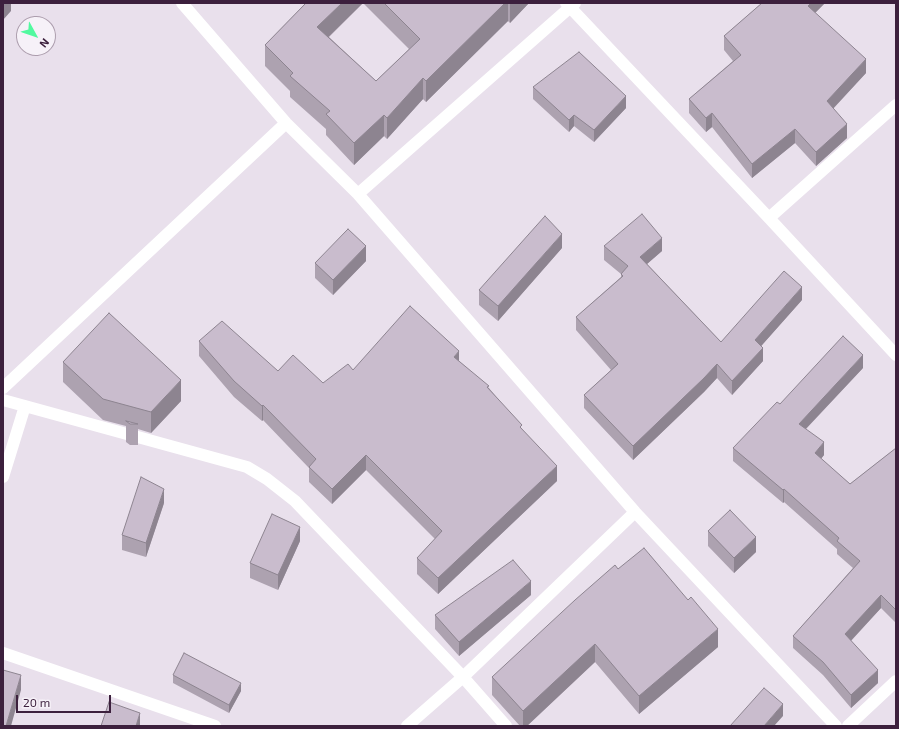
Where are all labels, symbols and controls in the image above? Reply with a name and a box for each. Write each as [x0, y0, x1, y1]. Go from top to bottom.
north arrow [16, 16, 56, 56]
text: N [37, 36, 52, 51]
scale bar [18, 687, 113, 713]
text: 20 m [23, 695, 50, 709]

